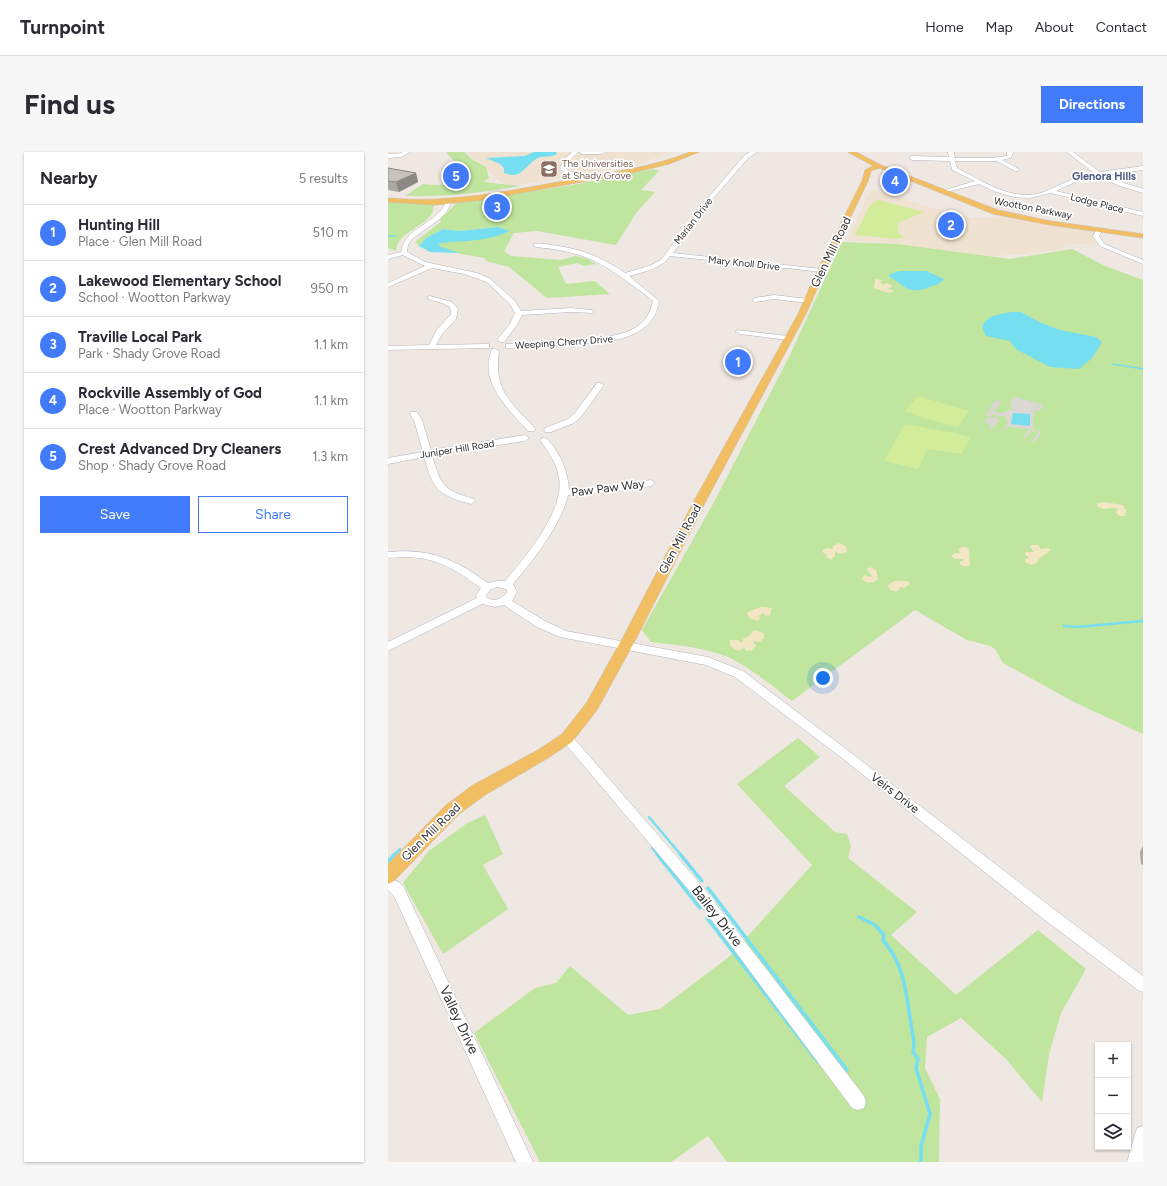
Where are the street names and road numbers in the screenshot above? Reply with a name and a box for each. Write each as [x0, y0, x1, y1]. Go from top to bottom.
street label: Lodge Place [1069, 190, 1126, 216]
street label: Wootton Parkway [993, 194, 1074, 222]
street label: Marian Drive [671, 195, 716, 247]
street label: Glen Mill Road [808, 214, 854, 290]
street label: Mary Knoll Drive [707, 253, 781, 273]
street label: Weeping Cherry Drive [515, 332, 614, 352]
street label: Juniper Hill Road [419, 437, 495, 461]
street label: Paw Paw Way [571, 476, 646, 499]
street label: Glen Mill Road [656, 502, 704, 576]
street label: Veirs Drive [868, 770, 922, 816]
street label: Glen Mill Road [399, 800, 463, 864]
street label: Bailey Drive [688, 882, 746, 950]
street label: Valley Drive [436, 983, 482, 1057]

